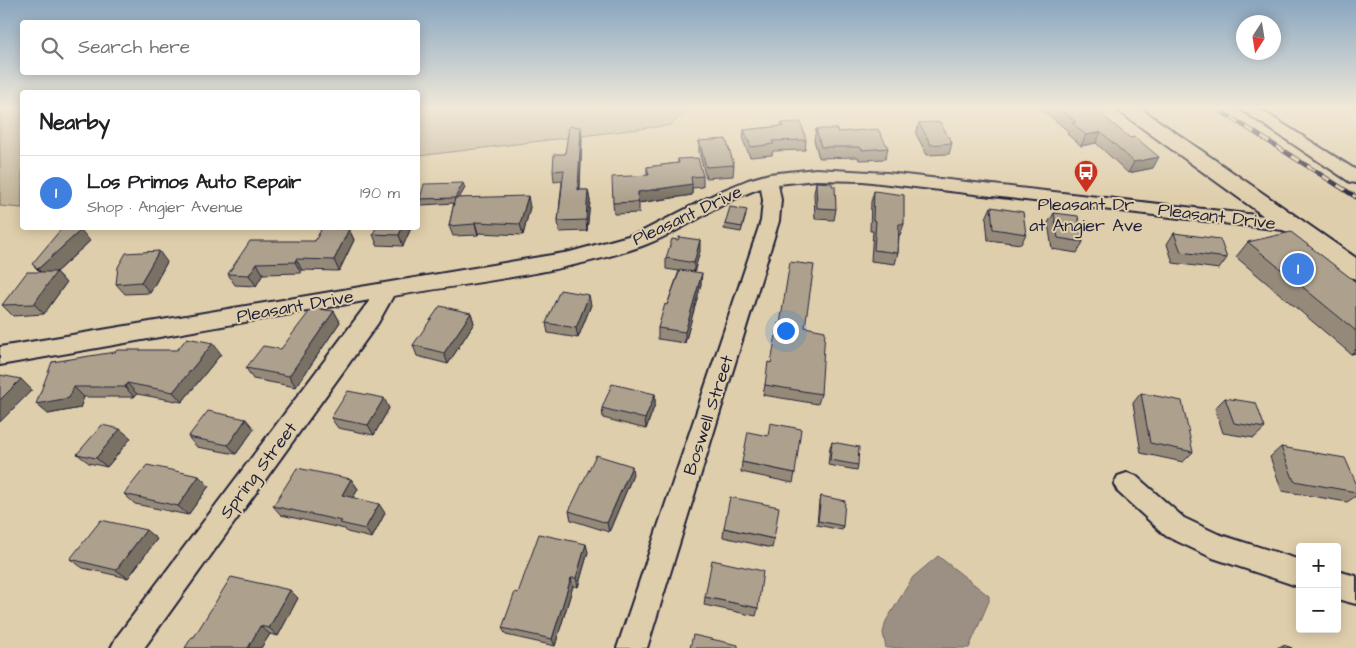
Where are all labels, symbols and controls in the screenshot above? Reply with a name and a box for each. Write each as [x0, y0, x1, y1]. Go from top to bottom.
north arrow [1236, 15, 1281, 60]
search box [20, 20, 420, 75]
icon: search [38, 34, 66, 62]
text: Search here [78, 34, 190, 61]
text: Nearby [40, 108, 110, 137]
bus stop icon: Pleasant Dr at Angier Ave [1073, 159, 1099, 193]
text: Los Primos Auto Repair [87, 169, 301, 196]
street label: Pleasant Drive [628, 179, 746, 252]
text: 1 [55, 182, 57, 204]
text: 190 m [360, 182, 400, 204]
place label: Pleasant Dr at Angier Ave [1029, 192, 1143, 239]
text: Shop · Angier Avenue [87, 196, 243, 218]
street label: Pleasant Drive [1157, 197, 1277, 236]
pin: 1 [1282, 250, 1314, 288]
street label: Pleasant Drive [235, 284, 356, 329]
your location [773, 318, 799, 344]
street label: Boswell Street [677, 351, 740, 478]
street label: Spring Street [214, 416, 304, 524]
map controls [1296, 543, 1341, 633]
button: + [1296, 543, 1341, 588]
button: − [1296, 588, 1341, 633]

